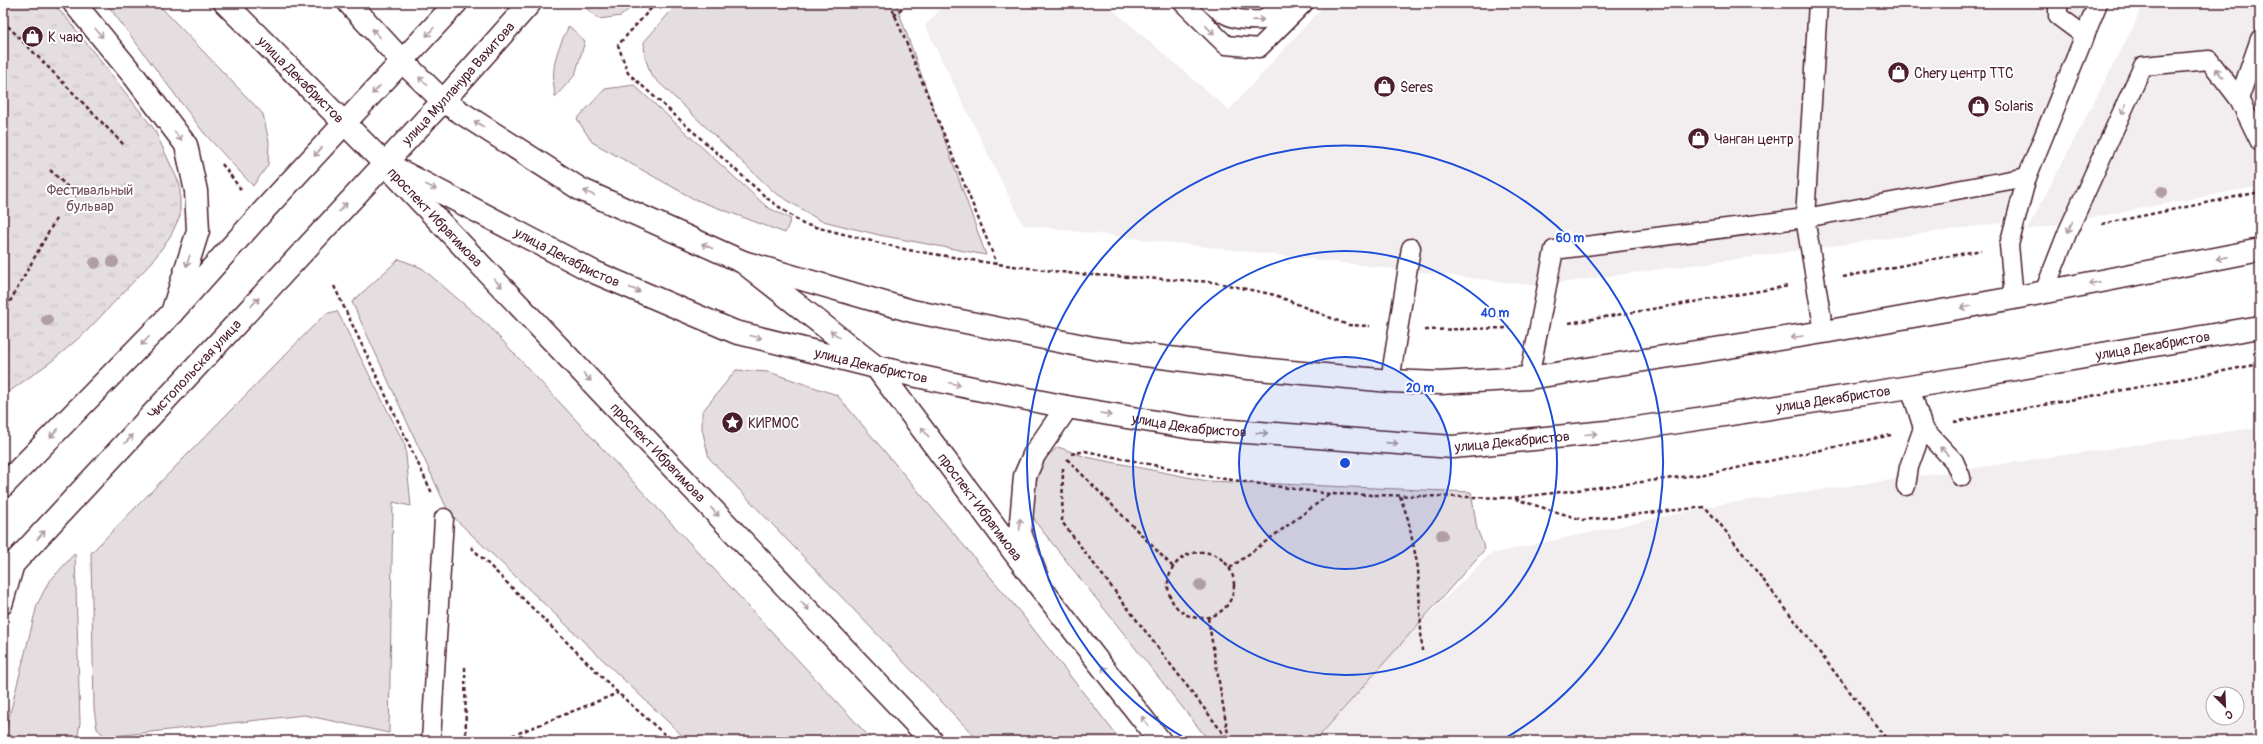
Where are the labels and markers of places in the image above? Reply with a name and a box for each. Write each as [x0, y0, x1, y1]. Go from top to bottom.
shop icon: К чаю [20, 24, 46, 50]
place label: К чаю [48, 29, 84, 46]
shop icon: Chery центр ТТС [1885, 60, 1911, 86]
place label: Chery центр ТТС [1914, 65, 2014, 82]
shop icon: Seres [1372, 74, 1398, 100]
place label: Seres [1400, 79, 1434, 96]
shop icon: Solaris [1966, 93, 1992, 119]
place label: Solaris [1994, 98, 2034, 115]
shop icon: Чанган центр [1685, 126, 1711, 152]
place label: Чанган центр [1714, 131, 1794, 148]
place icon: КИРМОС [719, 410, 745, 436]
place label: КИРМОС [748, 415, 799, 432]
centre of rings [1338, 456, 1352, 470]

